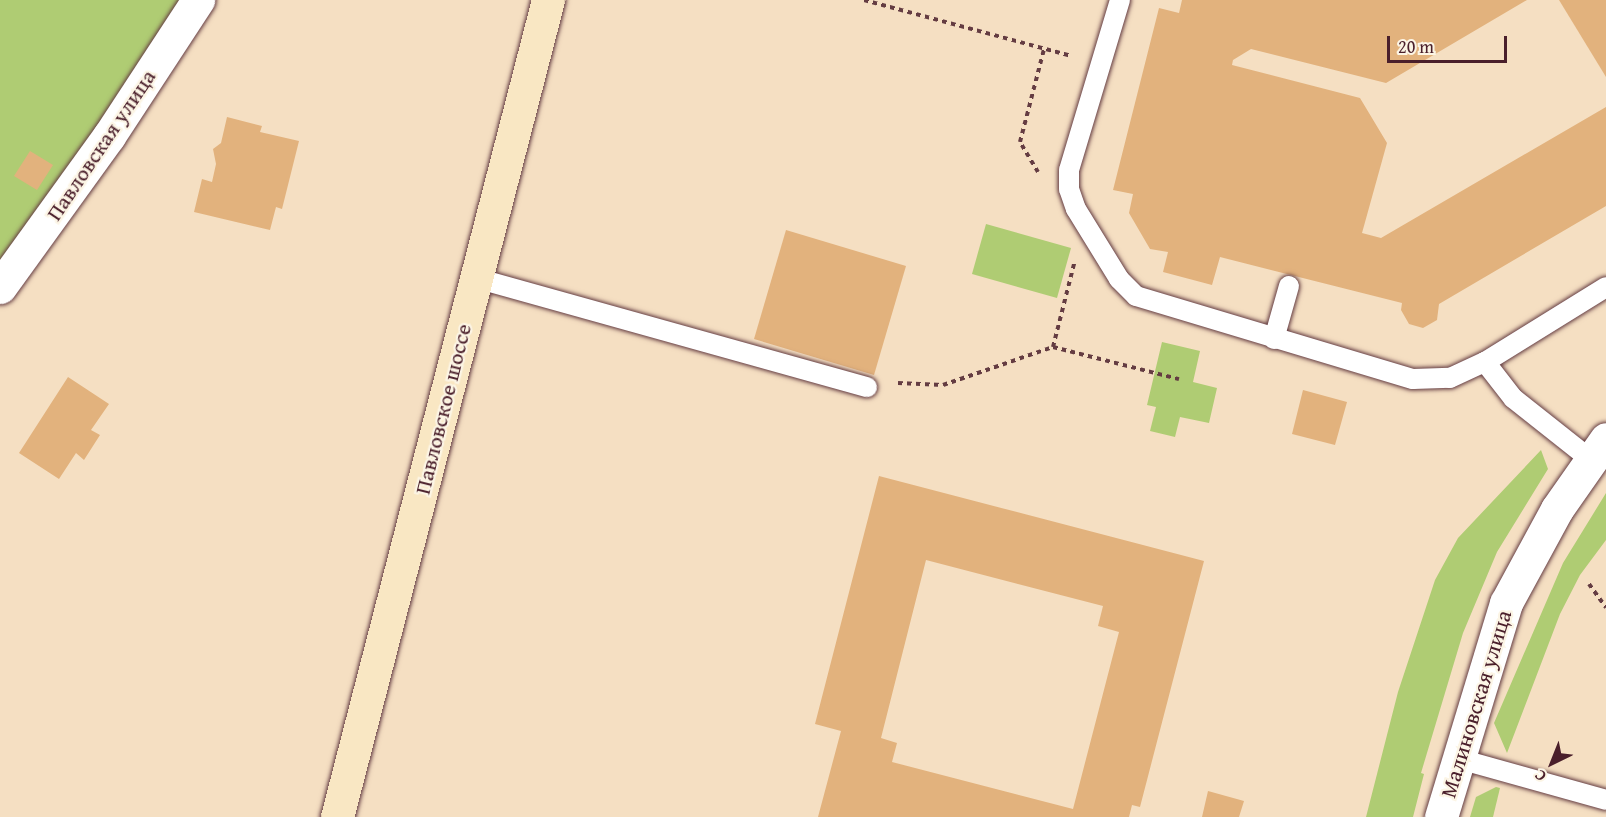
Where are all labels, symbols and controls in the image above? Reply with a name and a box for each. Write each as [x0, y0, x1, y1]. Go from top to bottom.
scale bar [1390, 24, 1510, 62]
text: 20 m [1398, 33, 1434, 60]
street label: Павловская улица [41, 64, 161, 226]
street label: Павловское шоссе [409, 321, 477, 497]
street label: Малиновская улица [1435, 607, 1517, 801]
north arrow [1522, 733, 1582, 793]
text: С [1528, 764, 1551, 788]

